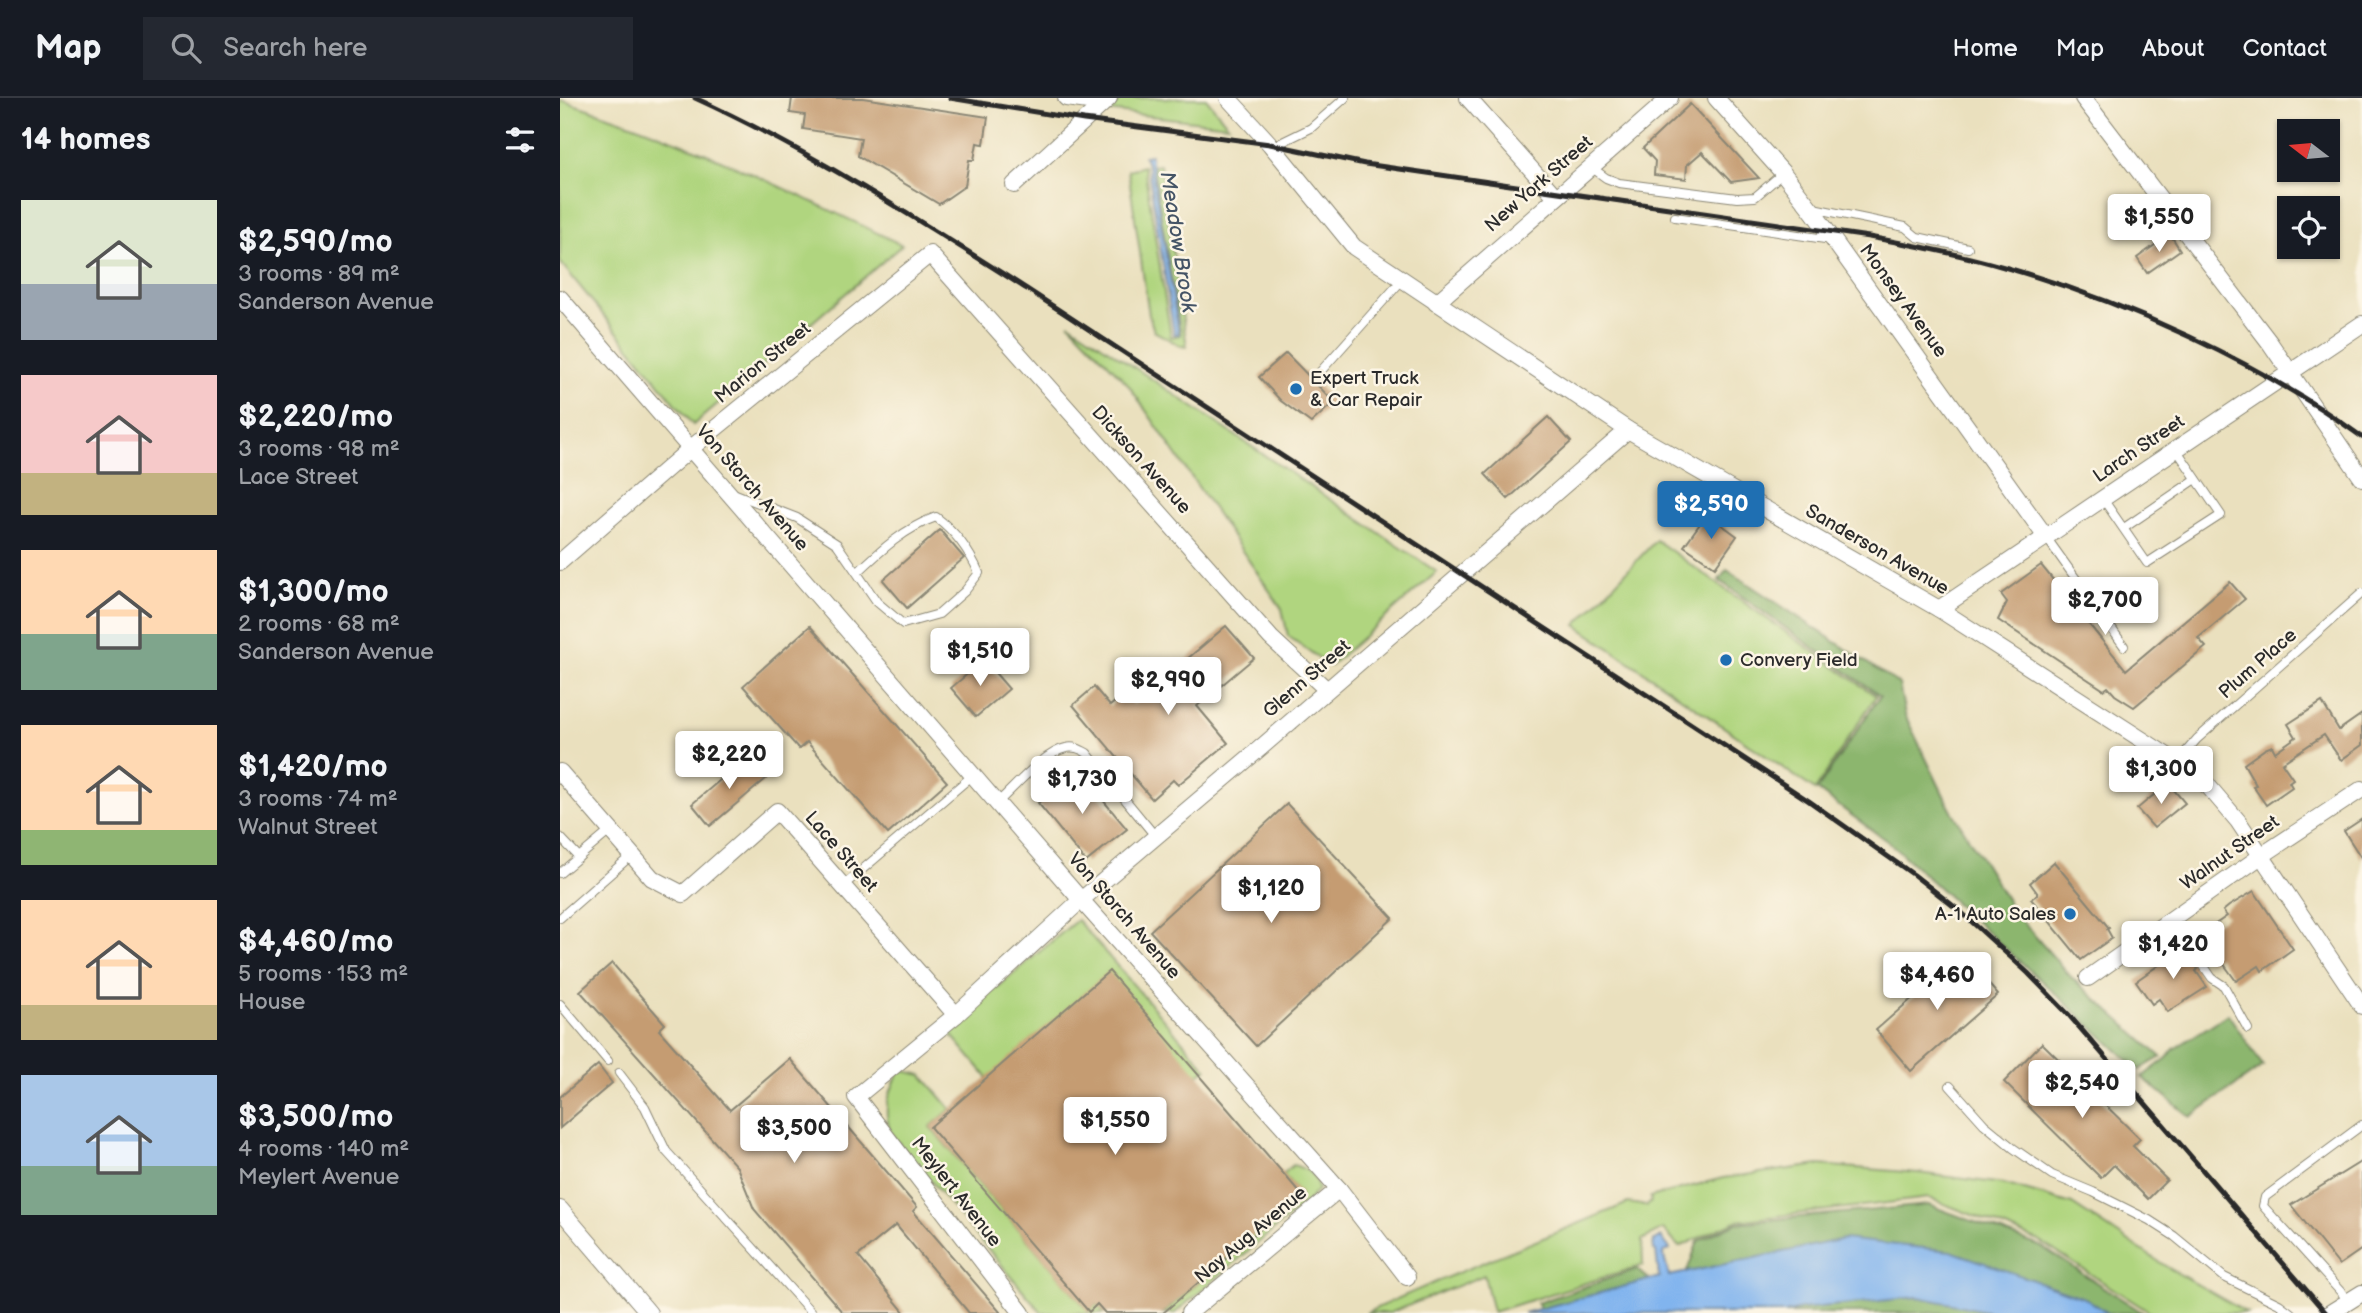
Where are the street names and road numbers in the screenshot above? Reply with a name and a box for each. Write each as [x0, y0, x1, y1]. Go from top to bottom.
street label: New York Street [1480, 131, 1598, 237]
street label: Monsey Avenue [1854, 240, 1952, 362]
street label: Marion Street [710, 317, 816, 409]
street label: Dickson Avenue [1086, 401, 1196, 519]
street label: Larch Street [2089, 410, 2189, 488]
street label: Von Storch Avenue [691, 420, 813, 556]
street label: Sanderson Avenue [1801, 500, 1953, 600]
street label: Plum Place [2214, 624, 2302, 704]
street label: Glenn Street [1259, 635, 1355, 723]
street label: Lace Street [800, 807, 882, 897]
street label: Walnut Street [2176, 810, 2284, 895]
street label: Von Storch Avenue [1063, 848, 1185, 984]
street label: Meylert Avenue [906, 1132, 1006, 1252]
street label: Nay Aug Avenue [1190, 1181, 1312, 1289]

